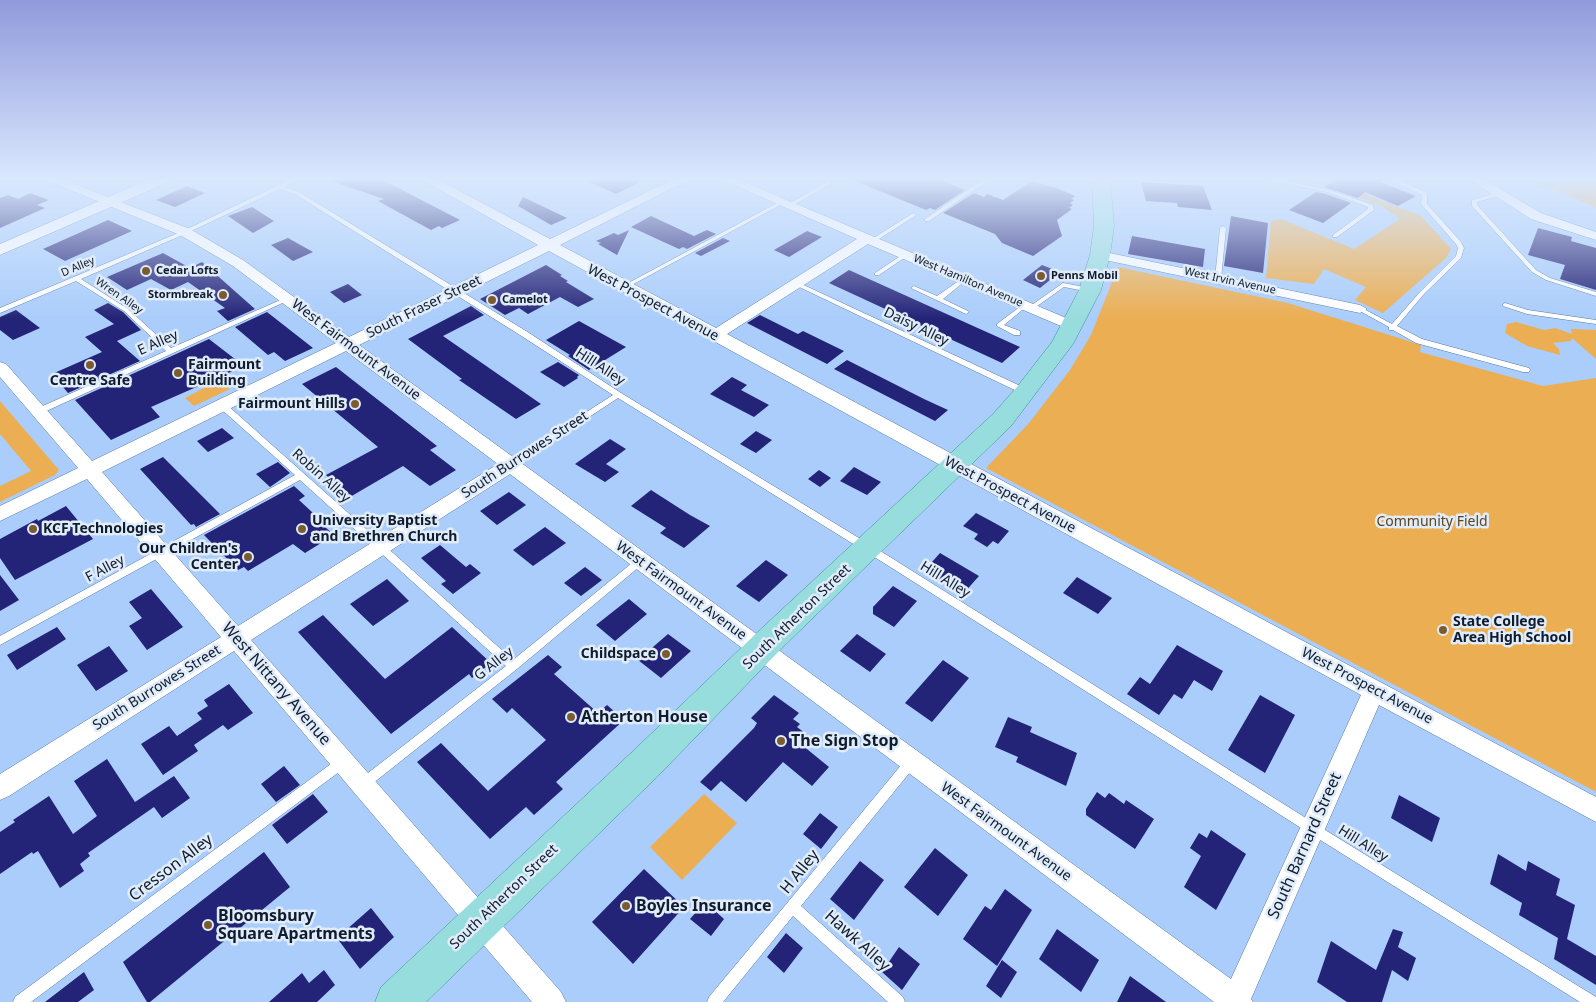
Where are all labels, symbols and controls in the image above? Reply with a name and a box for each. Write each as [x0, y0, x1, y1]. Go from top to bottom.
street label: West Hamilton Avenue [911, 252, 1025, 310]
street label: D Alley [59, 254, 97, 280]
street label: West Prospect Avenue [584, 261, 722, 345]
place label: Cedar Lofts [156, 264, 219, 278]
marker: Cedar Lofts [140, 265, 152, 277]
street label: West Irvin Avenue [1183, 265, 1277, 297]
place label: Penns Mobil [1051, 269, 1118, 283]
marker: Penns Mobil [1035, 270, 1047, 282]
street label: South Fraser Street [364, 272, 484, 342]
street label: Wren Alley [93, 275, 145, 317]
place label: Stormbreak [148, 288, 213, 302]
marker: Stormbreak [217, 289, 229, 301]
place label: Camelot [502, 293, 548, 307]
marker: Camelot [486, 294, 498, 306]
street label: West Fairmount Avenue [288, 296, 424, 404]
street label: Daisy Alley [881, 304, 951, 350]
street label: E Alley [135, 327, 181, 359]
street label: Hill Alley [572, 345, 628, 389]
place label: Fairmount Building [188, 357, 261, 390]
marker: Centre Safe [84, 359, 96, 371]
marker: Fairmount Building [172, 367, 184, 379]
place label: Centre Safe [50, 373, 130, 389]
place label: Fairmount Hills [238, 396, 345, 412]
marker: Fairmount Hills [349, 398, 361, 410]
street label: South Burrowes Street [458, 408, 592, 502]
street label: Robin Alley [288, 445, 354, 507]
street label: West Prospect Avenue [941, 453, 1079, 537]
place label: University Baptist and Brethren Church [312, 513, 457, 546]
park label: Community Field [1376, 514, 1488, 530]
place label: KCF Technologies [43, 521, 163, 537]
marker: KCF Technologies [27, 523, 39, 535]
marker: University Baptist and Brethren Church [296, 523, 308, 535]
street label: West Fairmount Avenue [612, 538, 750, 644]
place label: Our Children's Center [139, 541, 238, 574]
marker: Our Children's Center [242, 551, 254, 563]
street label: F Alley [83, 552, 127, 586]
street label: Hill Alley [917, 558, 973, 602]
street label: South Atherton Street [740, 561, 854, 673]
place label: State College Area High School [1453, 614, 1571, 646]
street label: West Nittany Avenue [217, 619, 335, 749]
marker: State College Area High School [1437, 624, 1449, 636]
street label: South Burrowes Street [90, 642, 224, 734]
street label: G Alley [471, 644, 517, 684]
street label: West Prospect Avenue [1298, 644, 1436, 728]
place label: Childspace [581, 646, 656, 662]
marker: Childspace [660, 648, 672, 660]
place label: Atherton House [581, 707, 708, 727]
marker: Atherton House [565, 711, 577, 723]
place label: The Sign Stop [791, 731, 898, 751]
marker: The Sign Stop [775, 735, 787, 747]
street label: South Barnard Street [1264, 770, 1346, 922]
street label: West Fairmount Avenue [937, 779, 1075, 885]
street label: Hill Alley [1335, 822, 1391, 866]
street label: Cresson Alley [125, 830, 217, 906]
street label: South Atherton Street [447, 841, 561, 953]
street label: H Alley [776, 846, 824, 898]
place label: Boyles Insurance [636, 896, 772, 916]
marker: Boyles Insurance [620, 900, 632, 912]
place label: Bloomsbury Square Apartments [218, 906, 373, 944]
street label: Hawk Alley [820, 907, 894, 975]
marker: Bloomsbury Square Apartments [202, 919, 214, 931]

